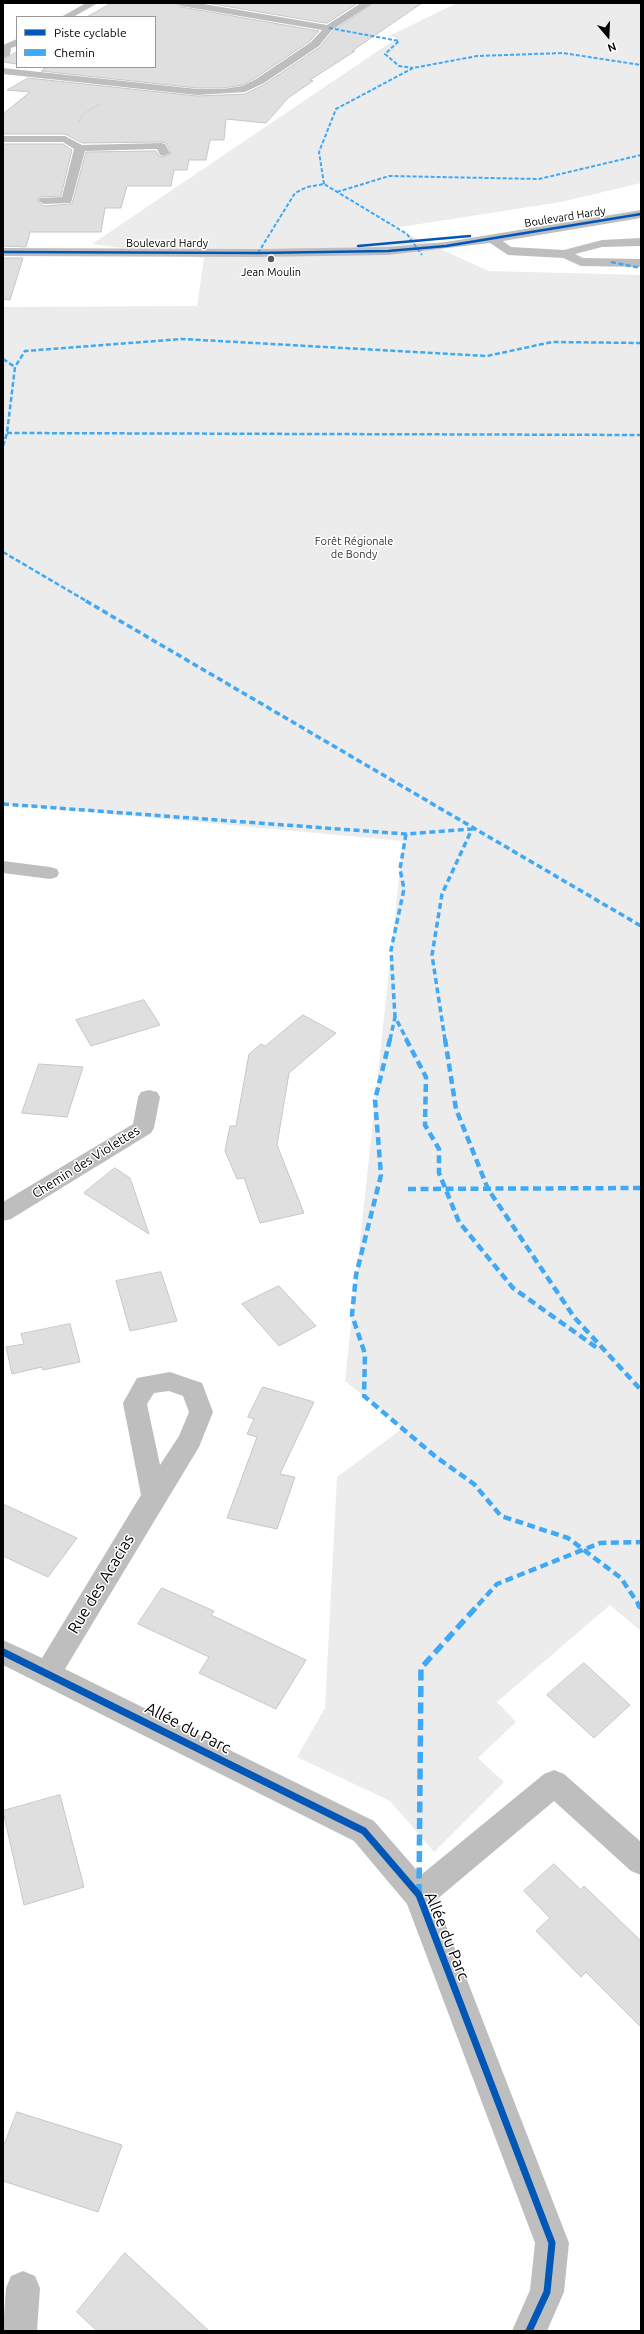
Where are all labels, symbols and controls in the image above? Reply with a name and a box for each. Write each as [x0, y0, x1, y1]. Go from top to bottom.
legend [16, 16, 156, 68]
north arrow [588, 16, 628, 56]
text: Piste cyclable [54, 26, 127, 39]
text: N [606, 40, 618, 54]
text: Chemin [54, 46, 95, 59]
street label: Boulevard Hardy [523, 204, 607, 230]
street label: Boulevard Hardy [126, 236, 208, 250]
marker: Jean Moulin [266, 254, 276, 264]
place label: Jean Moulin [241, 265, 301, 279]
park label: Forêt Régionale de Bondy [315, 534, 393, 560]
street label: Chemin des Violettes [29, 1123, 143, 1201]
street label: Rue des Acacias [64, 1531, 138, 1637]
street label: Allée du Parc [142, 1698, 234, 1758]
street label: Allée du Parc [421, 1889, 473, 1983]

